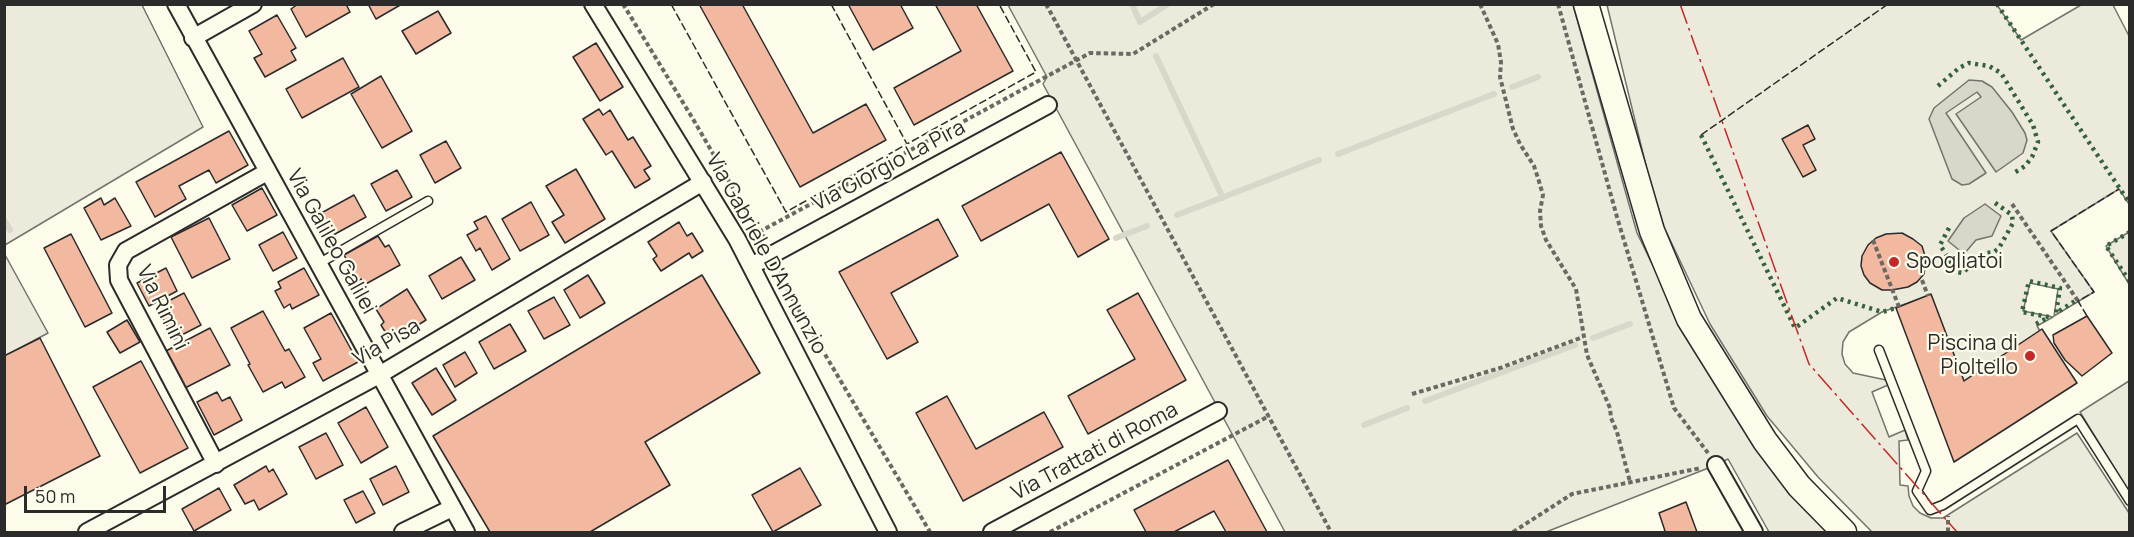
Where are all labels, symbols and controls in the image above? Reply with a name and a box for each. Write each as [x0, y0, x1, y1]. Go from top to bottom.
street label: Via Giorgio La Pira [808, 115, 970, 217]
street label: Via Gabriele D'Annunzio [700, 149, 832, 359]
street label: Via Galileo Galilei [281, 165, 381, 319]
place label: Spogliatoi [1906, 249, 2003, 275]
marker: Spogliatoi [1887, 255, 1901, 269]
street label: Via Rimini [131, 261, 193, 355]
street label: Via Pisa [349, 314, 425, 372]
place label: Piscina di Pioltello [1927, 331, 2018, 381]
marker: Piscina di Pioltello [2023, 349, 2037, 363]
street label: Via Trattati di Roma [1008, 398, 1182, 506]
scale bar [27, 474, 170, 512]
text: 50 m [35, 484, 75, 508]

